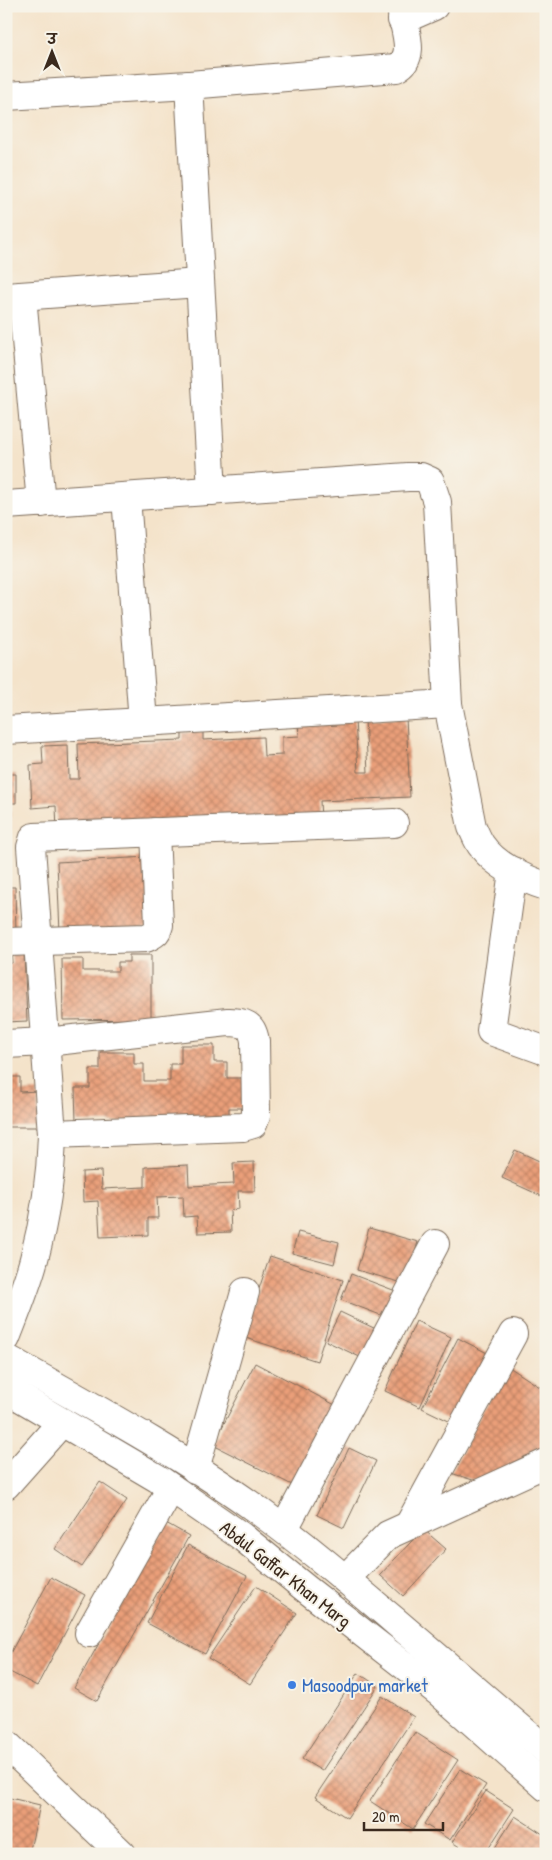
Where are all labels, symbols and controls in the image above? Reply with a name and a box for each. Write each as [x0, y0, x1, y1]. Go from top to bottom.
north arrow [28, 28, 78, 78]
text: उ [45, 29, 58, 48]
street label: Abdul Gaffar Khan Marg [215, 1514, 357, 1634]
place label: Masoodpur market [302, 1672, 428, 1698]
marker: Masoodpur market [286, 1679, 298, 1691]
scale bar [364, 1800, 443, 1832]
text: 20 m [372, 1806, 399, 1827]

